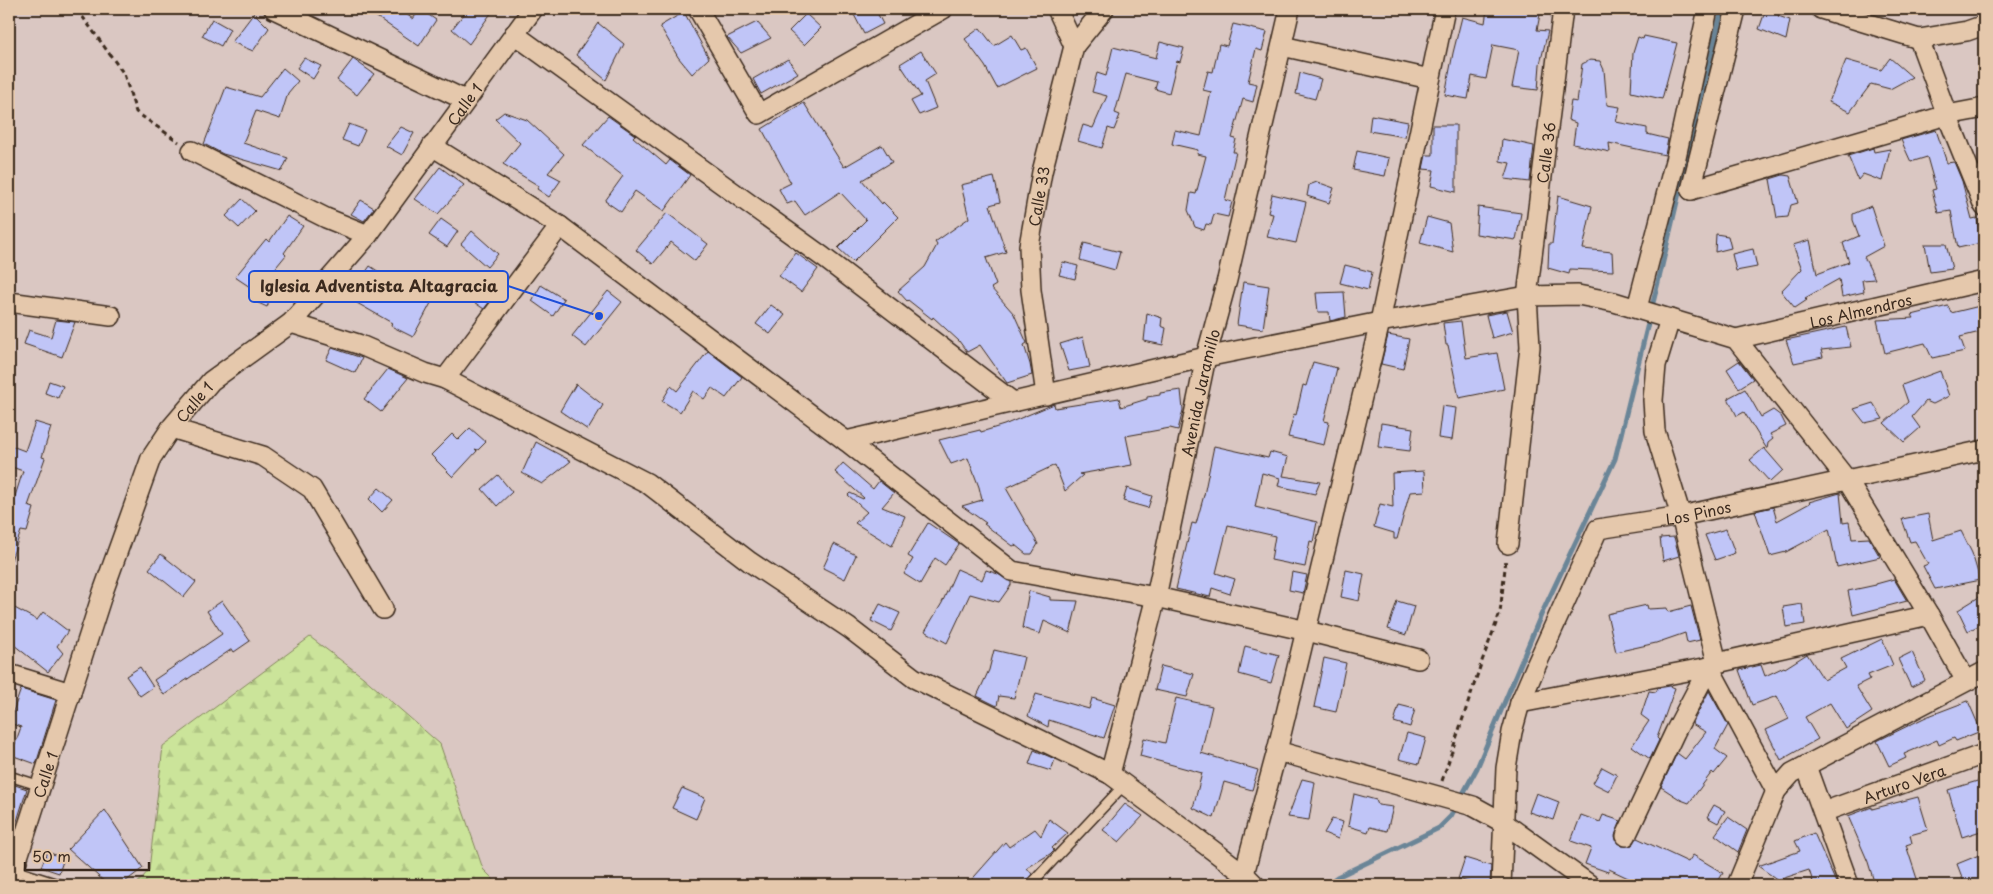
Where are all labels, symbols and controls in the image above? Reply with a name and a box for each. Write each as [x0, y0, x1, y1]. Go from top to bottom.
street label: Calle 1 [440, 78, 487, 130]
street label: Calle 36 [1530, 120, 1560, 184]
street label: Calle 33 [1021, 163, 1055, 228]
callout: Iglesia Adventista Altagracia [249, 271, 508, 302]
text: Iglesia Adventista Altagracia [260, 273, 498, 297]
street label: Los Almendros [1807, 287, 1914, 333]
street label: Avenida Jaramillo [1174, 326, 1225, 458]
street label: Calle 1 [169, 376, 218, 427]
street label: Los Pinos [1664, 494, 1733, 530]
street label: Calle 1 [26, 748, 63, 801]
street label: Arturo Vera [1860, 757, 1948, 808]
scale bar [25, 839, 149, 871]
text: 50 m [32, 844, 71, 867]

